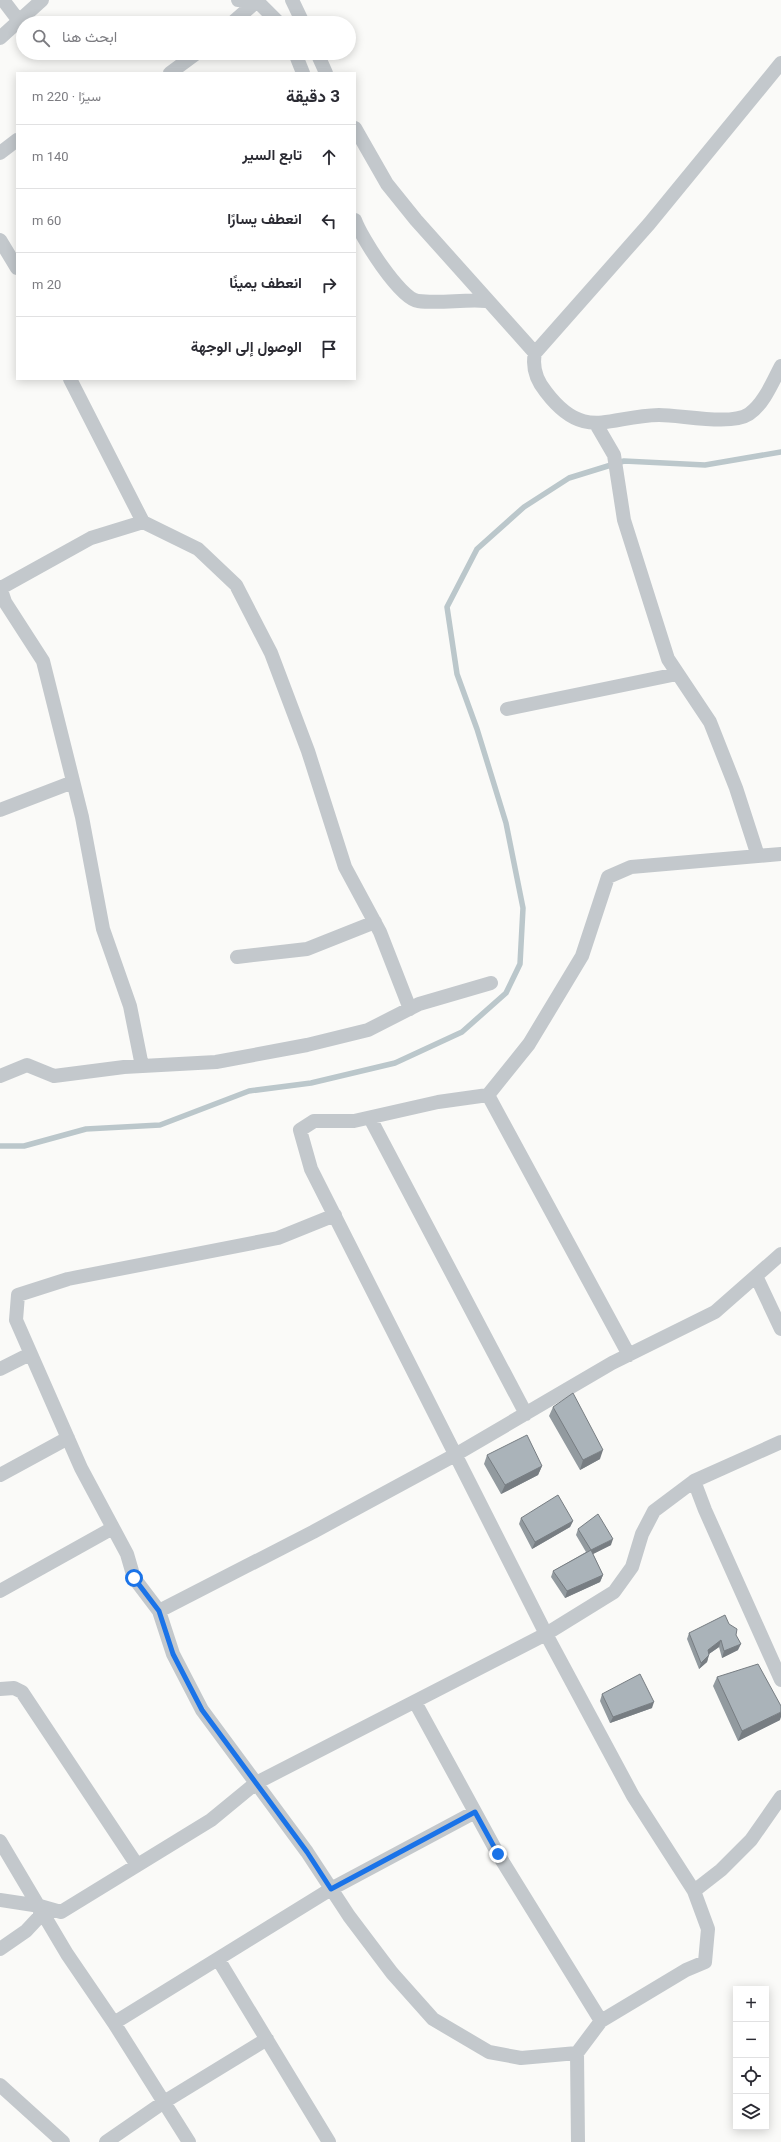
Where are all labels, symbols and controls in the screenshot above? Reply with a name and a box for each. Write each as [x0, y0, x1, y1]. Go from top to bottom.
search box [16, 16, 356, 60]
icon: search [30, 27, 52, 49]
text: ابحث هنا [62, 28, 117, 46]
text: 3 دقيقة [286, 86, 340, 106]
text: سيرًا · 220 m [32, 89, 101, 104]
text: تابع السير [242, 146, 302, 164]
icon: ahead [318, 146, 340, 168]
text: 140 m [32, 149, 69, 164]
text: انعطف يسارًا [227, 210, 302, 228]
icon: left [318, 210, 340, 232]
text: 60 m [32, 213, 61, 228]
text: انعطف يمينًا [229, 274, 302, 292]
icon: right [318, 274, 340, 296]
text: 20 m [32, 277, 61, 292]
text: الوصول إلى الوجهة [191, 338, 302, 356]
icon: arrive [318, 338, 340, 360]
route start [125, 1569, 143, 1587]
route end [489, 1845, 507, 1863]
map controls [733, 1986, 769, 2130]
button: + [733, 1986, 769, 2022]
button: − [733, 2022, 769, 2058]
button: locate [733, 2058, 769, 2094]
button: layers [733, 2094, 769, 2130]

